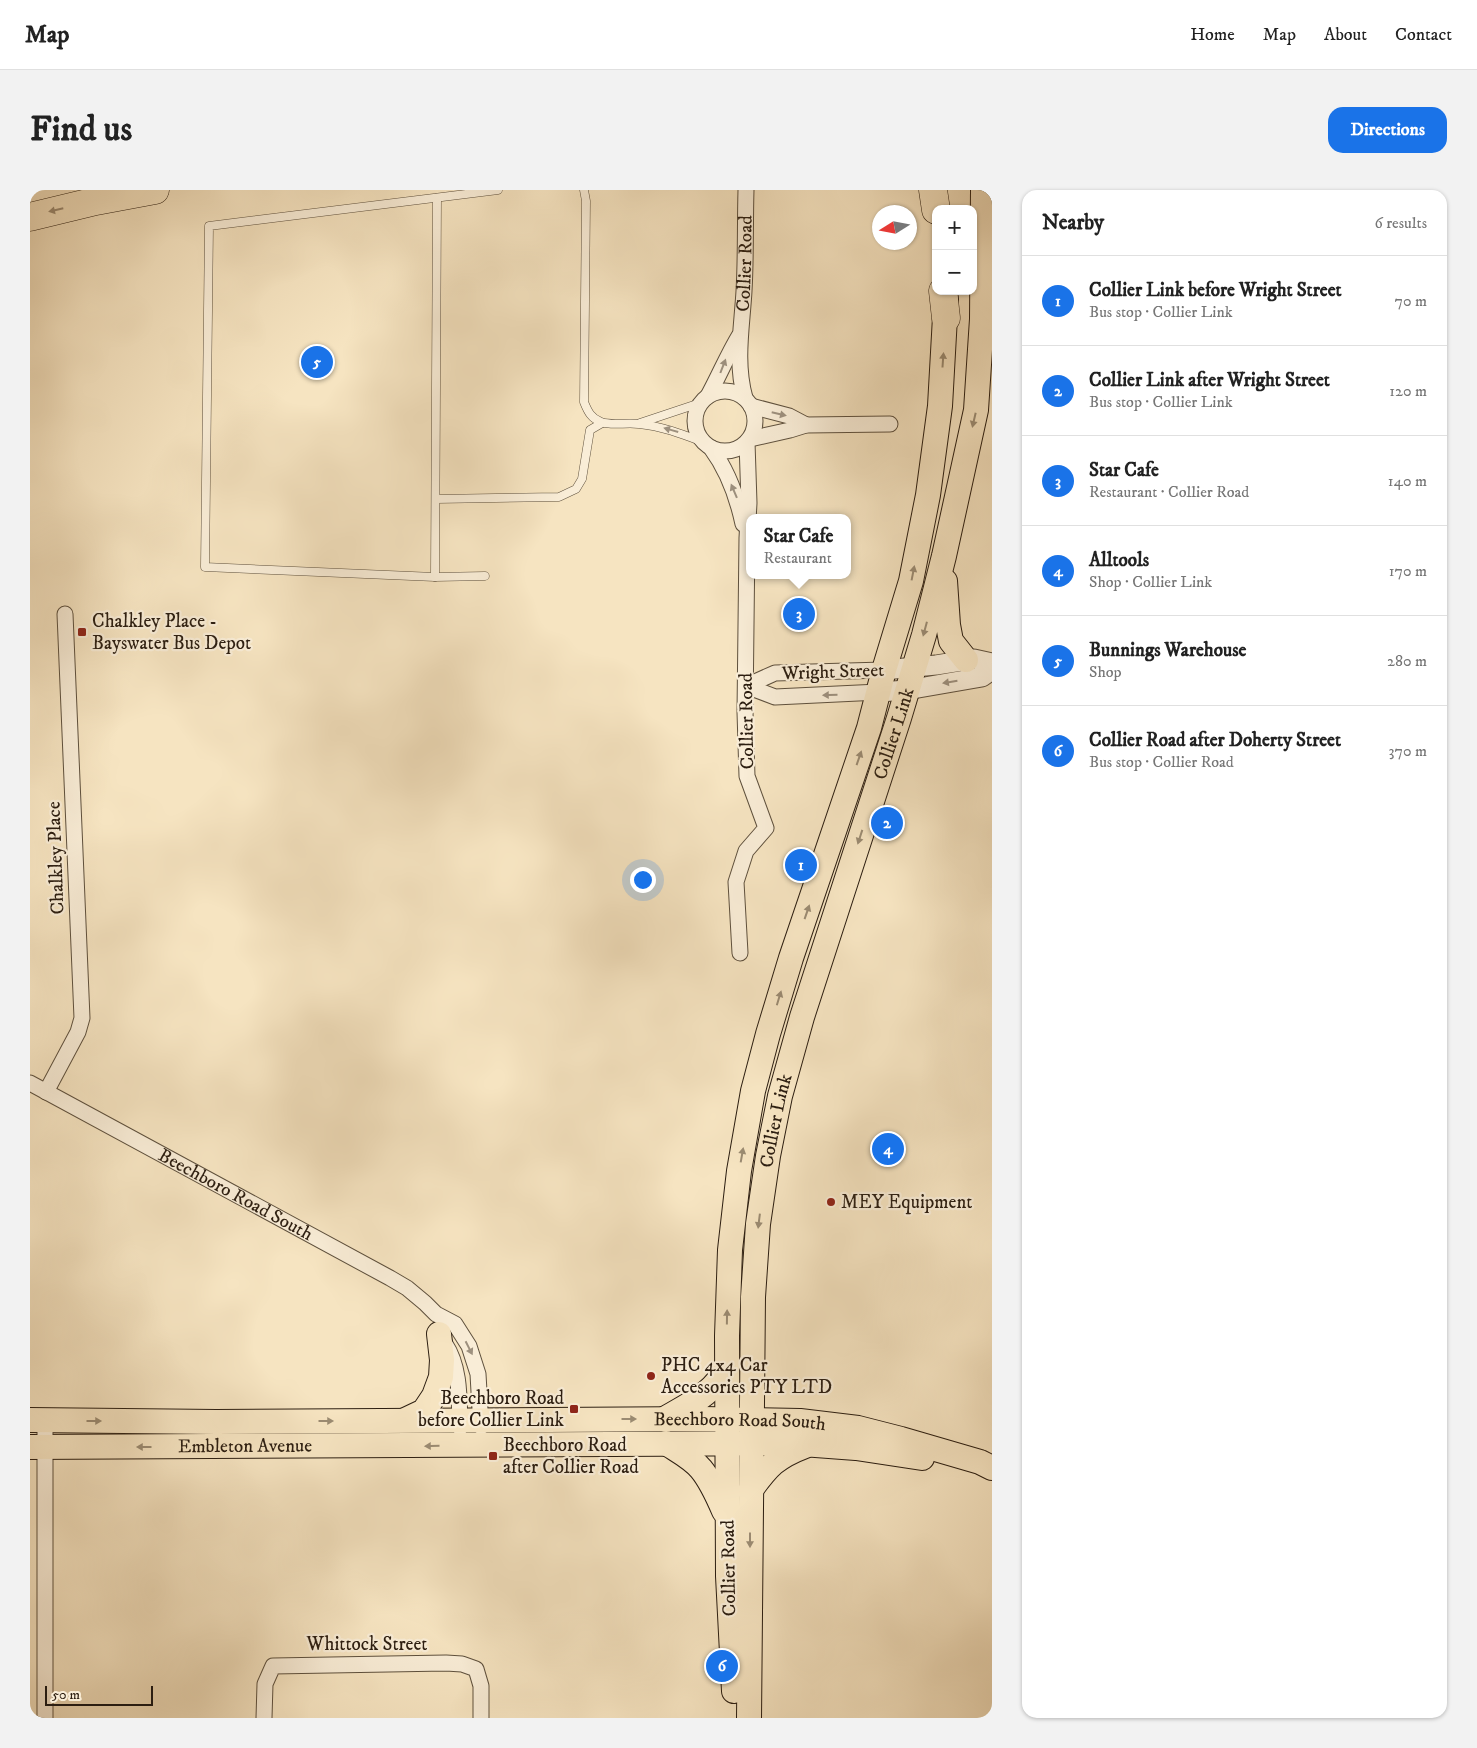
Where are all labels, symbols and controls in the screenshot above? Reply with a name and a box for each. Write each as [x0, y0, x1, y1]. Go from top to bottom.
text: Map [25, 20, 69, 50]
text: Home [1190, 24, 1235, 46]
text: Map [1263, 24, 1296, 46]
text: About [1324, 24, 1367, 46]
text: Contact [1395, 24, 1452, 46]
button: Directions [1328, 107, 1447, 153]
text: Find us [30, 108, 132, 152]
north arrow [872, 205, 917, 250]
map controls [932, 205, 977, 295]
button: + [932, 205, 977, 250]
one-way arrow [49, 206, 64, 214]
text: Nearby [1042, 210, 1104, 236]
text: 6 results [1374, 213, 1427, 233]
street label: Collier Road [731, 215, 757, 313]
button: − [932, 250, 977, 295]
text: Collier Link before Wright Street [1089, 279, 1342, 302]
text: 1 [1055, 291, 1061, 311]
text: 70 m [1395, 291, 1427, 311]
text: Bus stop · Collier Link [1089, 302, 1233, 322]
pin: 5 [301, 343, 333, 381]
one-way arrow [939, 352, 947, 368]
one-way arrow [719, 358, 727, 373]
text: Collier Link after Wright Street [1089, 369, 1330, 392]
text: 2 [1054, 381, 1062, 401]
text: 120 m [1389, 381, 1427, 401]
text: Bus stop · Collier Link [1089, 392, 1233, 412]
one-way arrow [772, 410, 787, 418]
one-way arrow [970, 412, 978, 427]
one-way arrow [663, 426, 678, 434]
text: Star Cafe [1089, 459, 1159, 482]
text: 3 [1055, 471, 1061, 491]
text: 140 m [1388, 471, 1427, 491]
text: Restaurant · Collier Road [1089, 482, 1249, 502]
one-way arrow [730, 483, 738, 498]
popup [746, 514, 851, 579]
text: Star Cafe [764, 525, 833, 548]
text: Restaurant [764, 548, 832, 568]
text: Alltools [1089, 549, 1149, 572]
text: 4 [1053, 561, 1063, 581]
text: 170 m [1389, 561, 1427, 581]
one-way arrow [909, 566, 917, 581]
text: Shop · Collier Link [1089, 572, 1212, 592]
pin: 3 [783, 595, 815, 633]
place label: Chalkley Place - Bayswater Bus Depot [92, 610, 251, 655]
one-way arrow [921, 622, 929, 637]
marker: Chalkley Place - Bayswater Bus Depot [76, 626, 88, 638]
text: Bunnings Warehouse [1089, 639, 1246, 662]
text: 5 [1054, 651, 1062, 671]
text: 280 m [1387, 651, 1427, 671]
street label: Wright Street [780, 659, 885, 685]
text: Shop [1089, 662, 1122, 682]
street label: Collier Road [735, 672, 759, 769]
one-way arrow [942, 679, 958, 687]
street label: Collier Link [868, 684, 919, 782]
one-way arrow [822, 691, 838, 699]
text: Collier Road after Doherty Street [1089, 729, 1341, 752]
text: 6 [1054, 741, 1062, 761]
text: 370 m [1389, 741, 1427, 761]
one-way arrow [856, 751, 863, 766]
text: Bus stop · Collier Road [1089, 752, 1234, 772]
street label: Chalkley Place [43, 801, 69, 915]
pin: 2 [871, 804, 903, 842]
one-way arrow [856, 829, 864, 844]
pin: 1 [785, 846, 817, 884]
your location [630, 867, 656, 893]
one-way arrow [803, 904, 811, 919]
one-way arrow [776, 990, 784, 1005]
street label: Collier Link [755, 1071, 797, 1169]
pin: 4 [872, 1130, 904, 1168]
street label: Beechboro Road South [154, 1143, 317, 1246]
one-way arrow [738, 1147, 746, 1163]
place label: MEY Equipment [841, 1191, 972, 1215]
marker: MEY Equipment [825, 1196, 837, 1208]
one-way arrow [755, 1214, 763, 1230]
one-way arrow [723, 1309, 731, 1325]
one-way arrow [465, 1340, 473, 1355]
place label: PHC 4x4 Car Accessories PTY LTD [661, 1354, 832, 1399]
marker: PHC 4x4 Car Accessories PTY LTD [645, 1370, 657, 1382]
place label: Beechboro Road before Collier Link [418, 1387, 565, 1432]
marker: Beechboro Road before Collier Link [568, 1403, 580, 1415]
street label: Beechboro Road South [654, 1407, 827, 1436]
one-way arrow [621, 1415, 637, 1423]
one-way arrow [86, 1417, 102, 1425]
one-way arrow [319, 1417, 335, 1425]
street label: Embleton Avenue [178, 1434, 312, 1458]
place label: Beechboro Road after Collier Road [503, 1434, 639, 1479]
one-way arrow [424, 1442, 440, 1450]
one-way arrow [136, 1443, 152, 1451]
marker: Beechboro Road after Collier Road [487, 1450, 499, 1462]
street label: Collier Road [717, 1519, 741, 1616]
one-way arrow [746, 1532, 754, 1548]
street label: Whittock Street [306, 1633, 427, 1656]
pin: 6 [706, 1647, 738, 1685]
scale bar [45, 1683, 152, 1706]
text: 50 m [52, 1686, 80, 1704]

